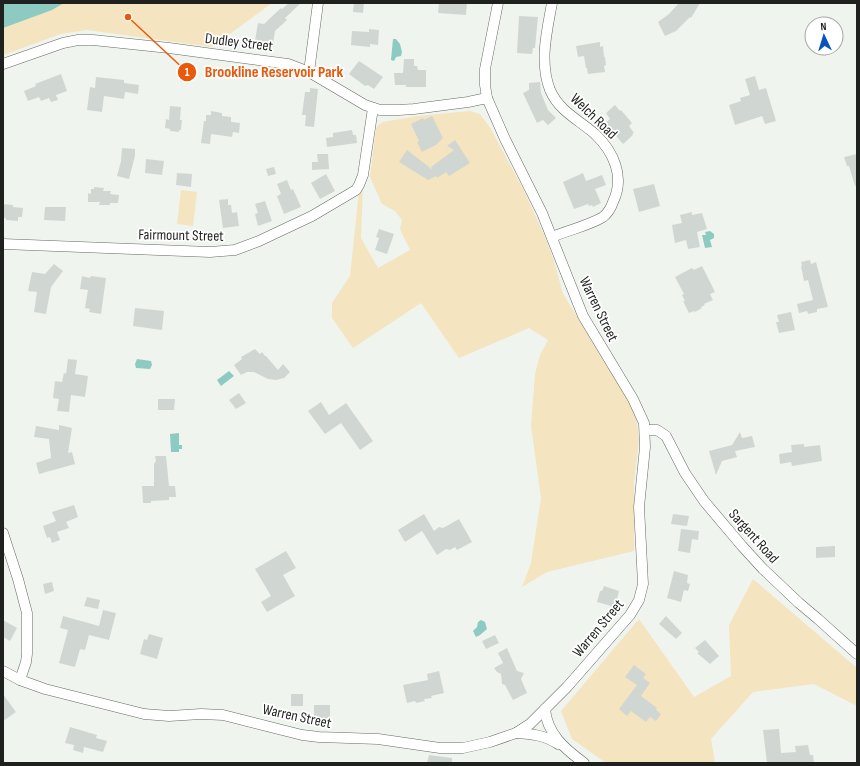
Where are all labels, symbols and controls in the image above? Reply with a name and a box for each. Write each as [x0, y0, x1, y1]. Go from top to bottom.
north arrow [804, 16, 844, 56]
text: N [820, 20, 827, 33]
street label: Dudley Street [204, 29, 274, 56]
callout: Brookline Reservoir Park [177, 58, 352, 86]
text: Brookline Reservoir Park [205, 63, 343, 82]
text: 1 [185, 65, 190, 80]
street label: Welch Road [566, 89, 621, 143]
street label: Fairmount Street [138, 225, 224, 246]
street label: Warren Street [575, 274, 623, 345]
street label: Sargent Road [724, 505, 783, 567]
street label: Warren Street [569, 595, 628, 661]
street label: Warren Street [261, 700, 334, 733]

